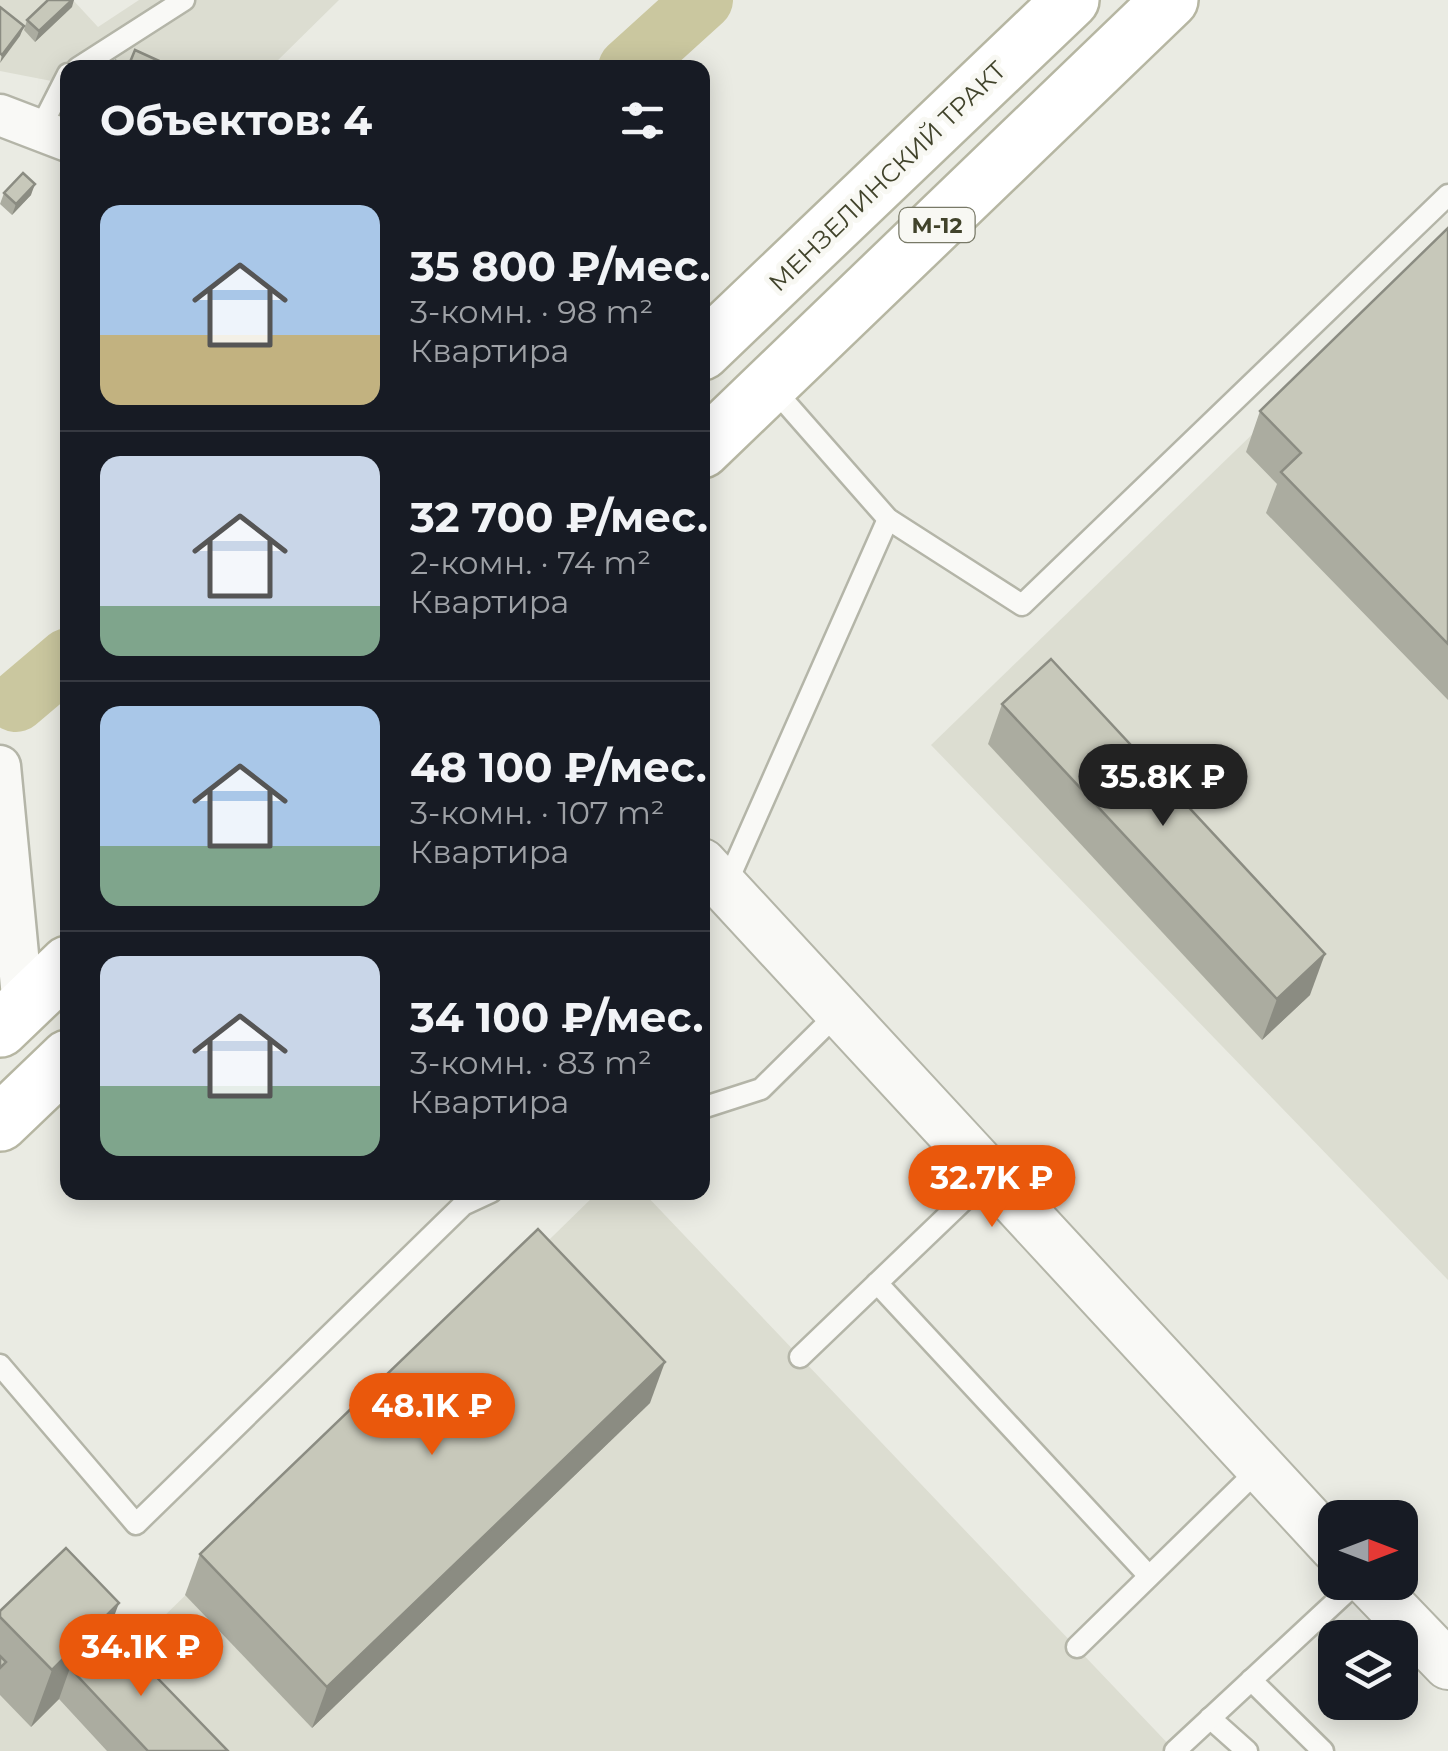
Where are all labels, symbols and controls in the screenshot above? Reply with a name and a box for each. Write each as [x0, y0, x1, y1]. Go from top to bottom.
street label: МЕНЗЕЛИНСКИЙ ТРАКТ [762, 55, 1012, 297]
icon: filters [615, 93, 670, 148]
text: Объектов: 4 [100, 94, 372, 146]
road number: М-12 [900, 208, 974, 242]
text: 35 800 ₽/мес. [410, 240, 710, 292]
icon: home [180, 245, 300, 365]
text: 3-комн. · 98 m² [410, 292, 653, 331]
text: Квартира [410, 331, 569, 370]
text: 32 700 ₽/мес. [410, 491, 708, 543]
icon: home [180, 496, 300, 616]
text: 2-комн. · 74 m² [410, 543, 651, 582]
text: Квартира [410, 582, 569, 621]
text: 48 100 ₽/мес. [410, 741, 707, 793]
pin: 35.8K ₽ [1071, 744, 1255, 829]
icon: home [180, 746, 300, 866]
text: 35.8K ₽ [1100, 757, 1226, 796]
text: 3-комн. · 107 m² [410, 793, 665, 832]
text: Квартира [410, 832, 569, 871]
text: 34 100 ₽/мес. [410, 991, 704, 1043]
icon: home [180, 996, 300, 1116]
text: 3-комн. · 83 m² [410, 1043, 652, 1082]
text: Квартира [410, 1082, 569, 1121]
pin: 32.7K ₽ [900, 1145, 1084, 1230]
text: 32.7K ₽ [930, 1158, 1054, 1197]
pin: 48.1K ₽ [340, 1373, 524, 1458]
text: 48.1K ₽ [371, 1386, 493, 1425]
north arrow [1318, 1500, 1418, 1600]
map controls [1318, 1500, 1418, 1720]
pin: 34.1K ₽ [49, 1614, 233, 1699]
button: layers [1318, 1620, 1418, 1720]
text: 34.1K ₽ [81, 1627, 201, 1666]

